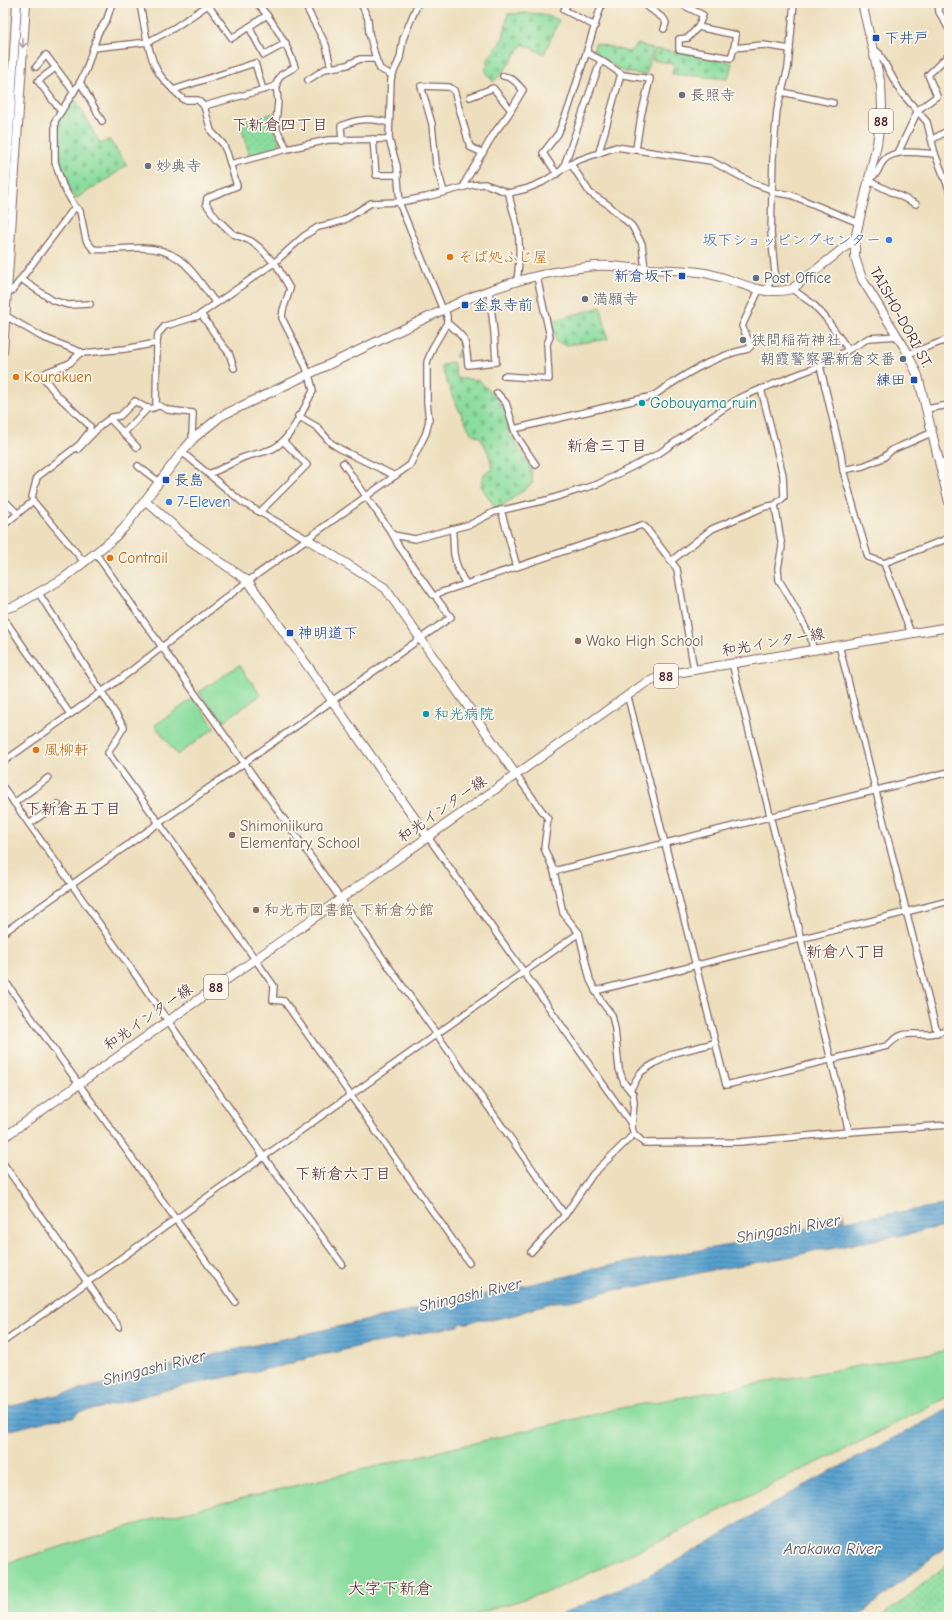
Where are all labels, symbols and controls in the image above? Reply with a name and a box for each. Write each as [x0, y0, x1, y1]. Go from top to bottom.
place label: 下井戸 [884, 29, 929, 47]
marker: 下井戸 [871, 33, 881, 43]
one-way arrow [20, 35, 27, 48]
place label: 長照寺 [690, 86, 735, 104]
marker: 長照寺 [677, 90, 687, 100]
road number: 88 [869, 109, 893, 133]
district label: 下新倉四丁目 [232, 116, 328, 134]
place label: 妙典寺 [156, 157, 201, 175]
marker: 妙典寺 [143, 161, 153, 171]
place label: 坂下ショッピングセンター [702, 231, 881, 249]
marker: 坂下ショッピングセンター [884, 235, 894, 245]
place label: そば処ふじ屋 [458, 248, 548, 266]
marker: そば処ふじ屋 [445, 252, 455, 262]
street label: TAISHO-DORI ST. [866, 264, 936, 370]
place label: 新倉坂下 [614, 267, 674, 285]
place label: Post Office [764, 269, 832, 287]
marker: 新倉坂下 [677, 271, 687, 281]
marker: Post Office [751, 273, 761, 283]
place label: 満願寺 [593, 290, 638, 308]
marker: 満願寺 [580, 294, 590, 304]
place label: 金泉寺前 [473, 296, 533, 314]
marker: 金泉寺前 [460, 300, 470, 310]
place label: 狭間稲荷神社 [751, 331, 841, 349]
marker: 狭間稲荷神社 [738, 335, 748, 345]
place label: 朝霞警察署新倉交番 [760, 350, 895, 368]
marker: 朝霞警察署新倉交番 [898, 354, 908, 364]
place label: Kourakuen [24, 368, 92, 386]
place label: 練田 [876, 371, 906, 389]
marker: Kourakuen [11, 372, 21, 382]
marker: 練田 [909, 375, 919, 385]
place label: Gobouyama ruin [650, 394, 757, 412]
marker: Gobouyama ruin [637, 398, 647, 408]
district label: 新倉三丁目 [567, 437, 647, 455]
place label: 長島 [174, 471, 204, 489]
marker: 長島 [161, 475, 171, 485]
place label: 7-Eleven [177, 493, 231, 511]
marker: 7-Eleven [164, 497, 174, 507]
place label: Contrail [118, 549, 168, 567]
marker: Contrail [105, 553, 115, 563]
place label: 神明道下 [298, 624, 358, 642]
street label: 和光インター線 [720, 624, 826, 660]
marker: 神明道下 [285, 628, 295, 638]
place label: Wako High School [586, 632, 704, 650]
marker: Wako High School [573, 636, 583, 646]
road number: 88 [654, 664, 678, 688]
place label: 和光病院 [434, 705, 494, 723]
marker: 和光病院 [421, 709, 431, 719]
place label: 風柳軒 [44, 741, 89, 759]
marker: 風柳軒 [31, 745, 41, 755]
street label: 和光インター線 [394, 772, 490, 846]
district label: 下新倉五丁目 [25, 800, 121, 818]
place label: Shimoniikura Elementary School [240, 817, 360, 852]
marker: Shimoniikura Elementary School [227, 830, 237, 840]
place label: 和光市図書館 下新倉分館 [264, 901, 434, 919]
marker: 和光市図書館 下新倉分館 [251, 905, 261, 915]
district label: 新倉八丁目 [806, 943, 886, 961]
road number: 88 [204, 975, 228, 999]
street label: 和光インター線 [100, 980, 196, 1054]
district label: 下新倉六丁目 [295, 1165, 391, 1183]
water label: Shingashi River [735, 1211, 842, 1247]
water label: Shingashi River [417, 1274, 524, 1316]
water label: Shingashi River [101, 1346, 208, 1389]
water label: Arakawa River [783, 1540, 881, 1558]
district label: 大字下新倉 [348, 1579, 433, 1598]

